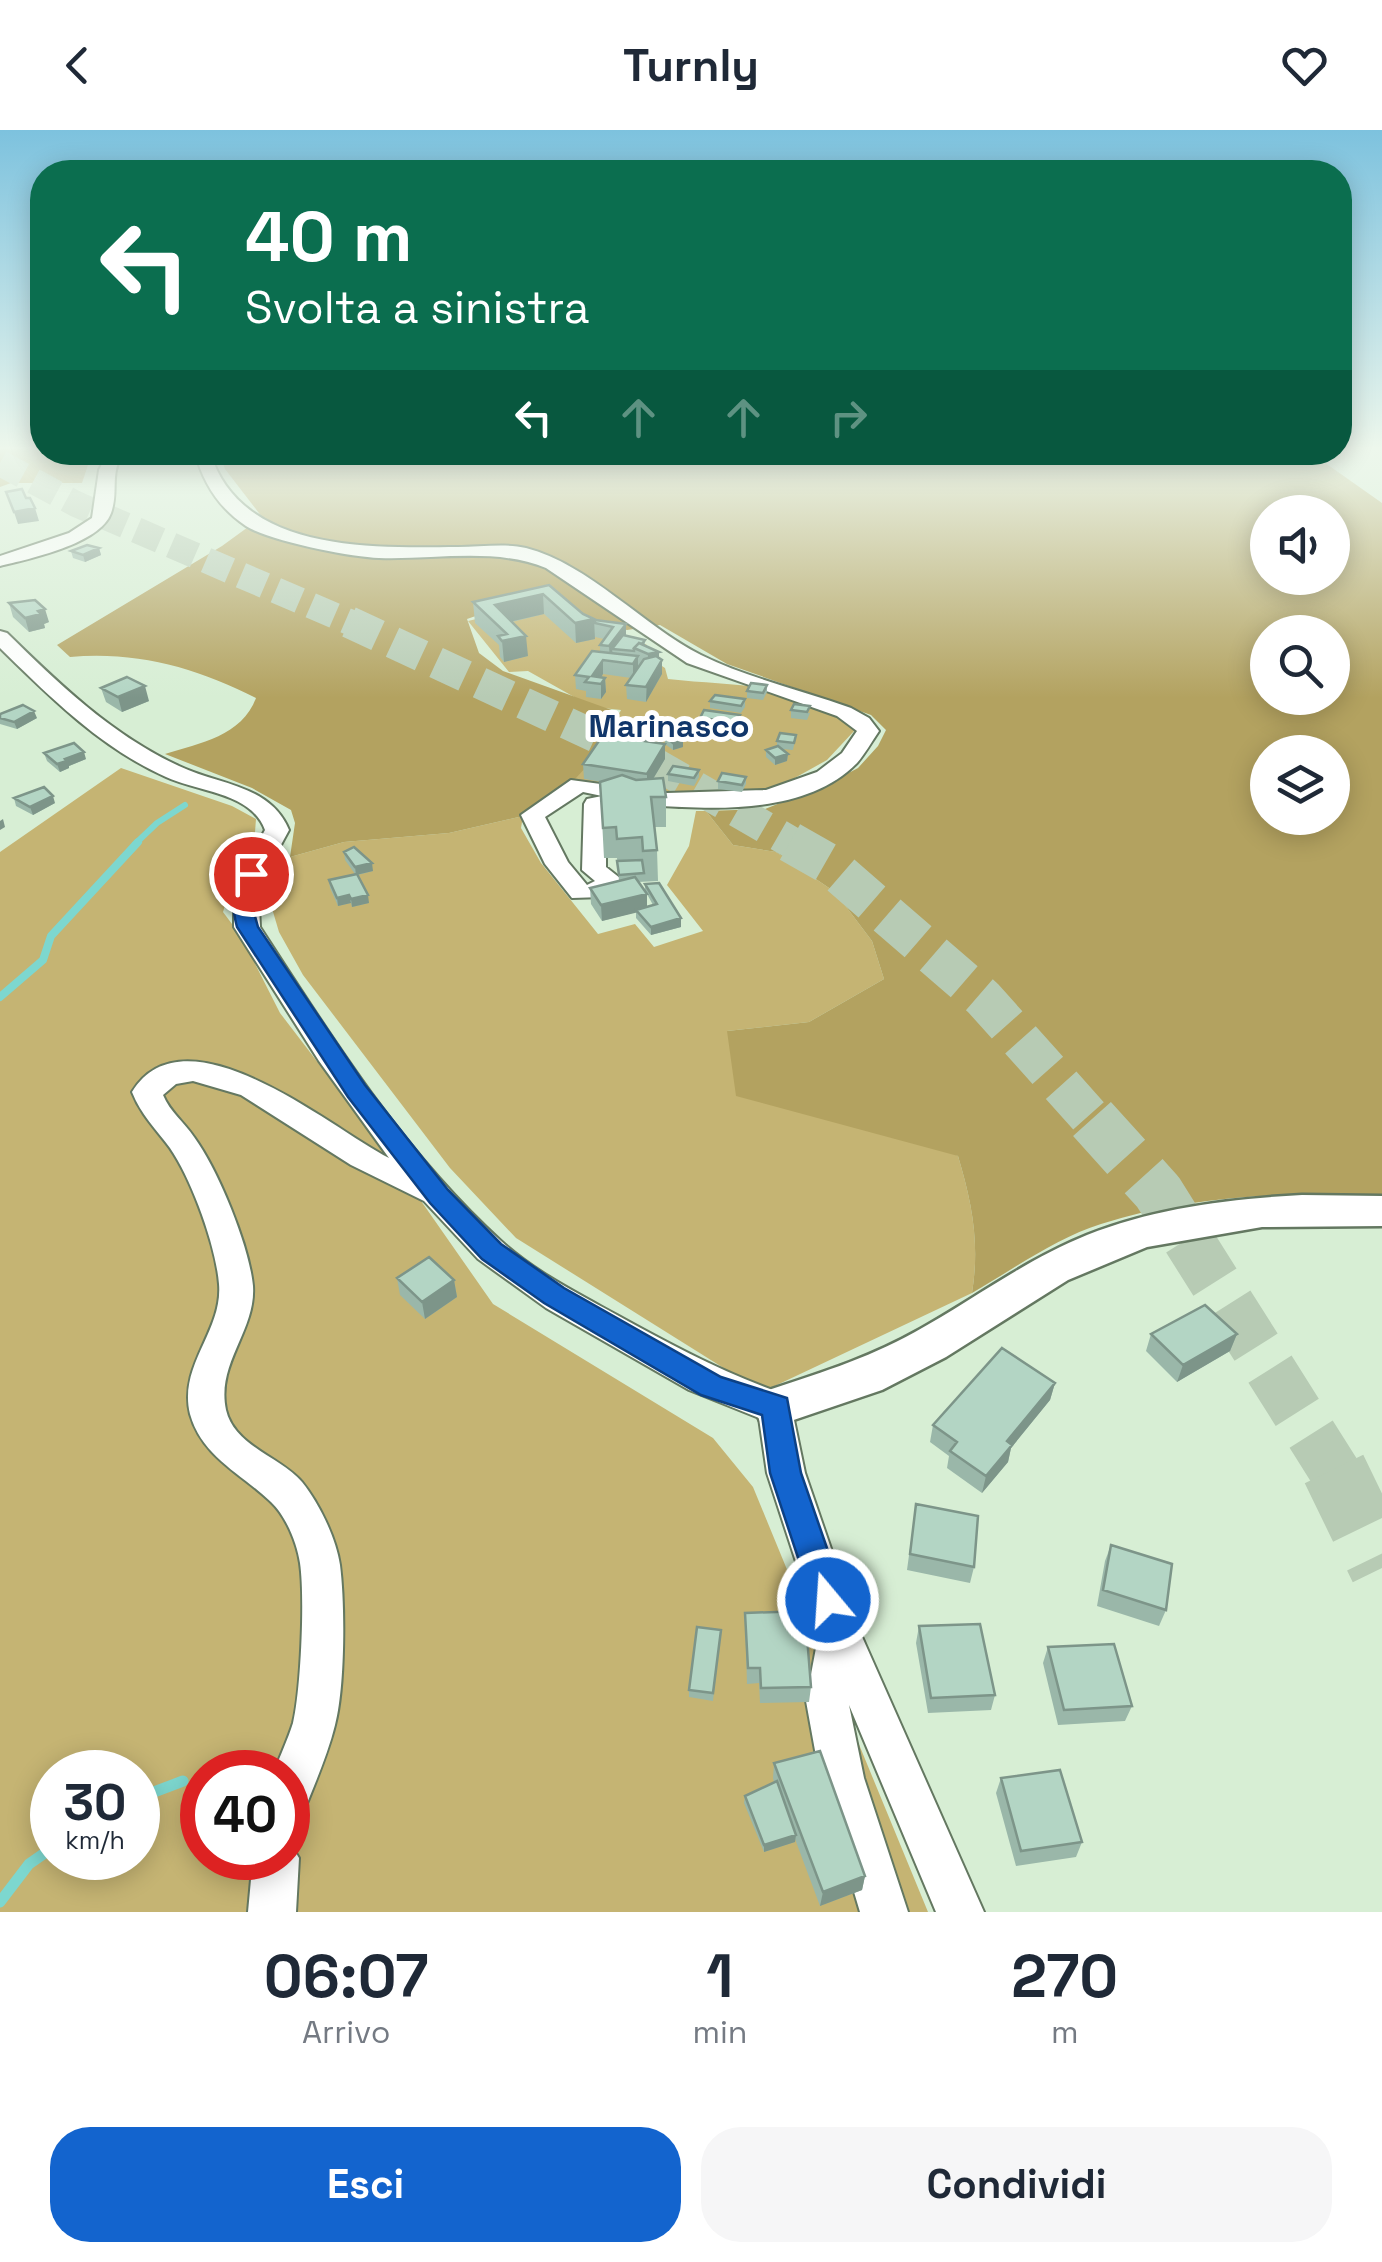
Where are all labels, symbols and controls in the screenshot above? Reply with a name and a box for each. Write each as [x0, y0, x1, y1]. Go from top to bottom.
text: Turnly [623, 37, 759, 94]
icon: back [50, 38, 105, 93]
icon: heart [1277, 38, 1332, 93]
text: 40 m [245, 192, 412, 281]
icon: left [80, 200, 210, 330]
text: Svolta a sinistra [245, 279, 590, 336]
icon: left [506, 390, 561, 445]
icon: ahead [611, 390, 666, 445]
icon: ahead [716, 390, 771, 445]
icon: right [821, 390, 876, 445]
map controls [1250, 495, 1350, 835]
button: sound [1250, 495, 1350, 595]
button: search [1250, 615, 1350, 715]
district label: Marinasco [588, 706, 750, 746]
button: layers [1250, 735, 1350, 835]
pin [209, 832, 294, 917]
icon: arrive [224, 847, 279, 902]
position arrow [776, 1548, 880, 1652]
speed limit sign: 40 [180, 1750, 310, 1880]
text: 30 [64, 1771, 126, 1835]
text: km/h [65, 1824, 125, 1856]
text: 06:07 [264, 1938, 429, 2015]
text: 1 [706, 1938, 733, 2015]
text: 270 [1011, 1938, 1118, 2015]
text: Arrivo [302, 2012, 390, 2052]
text: min [692, 2012, 747, 2052]
text: m [1051, 2012, 1078, 2052]
button: Esci [50, 2127, 681, 2242]
button: Condividi [701, 2127, 1332, 2242]

